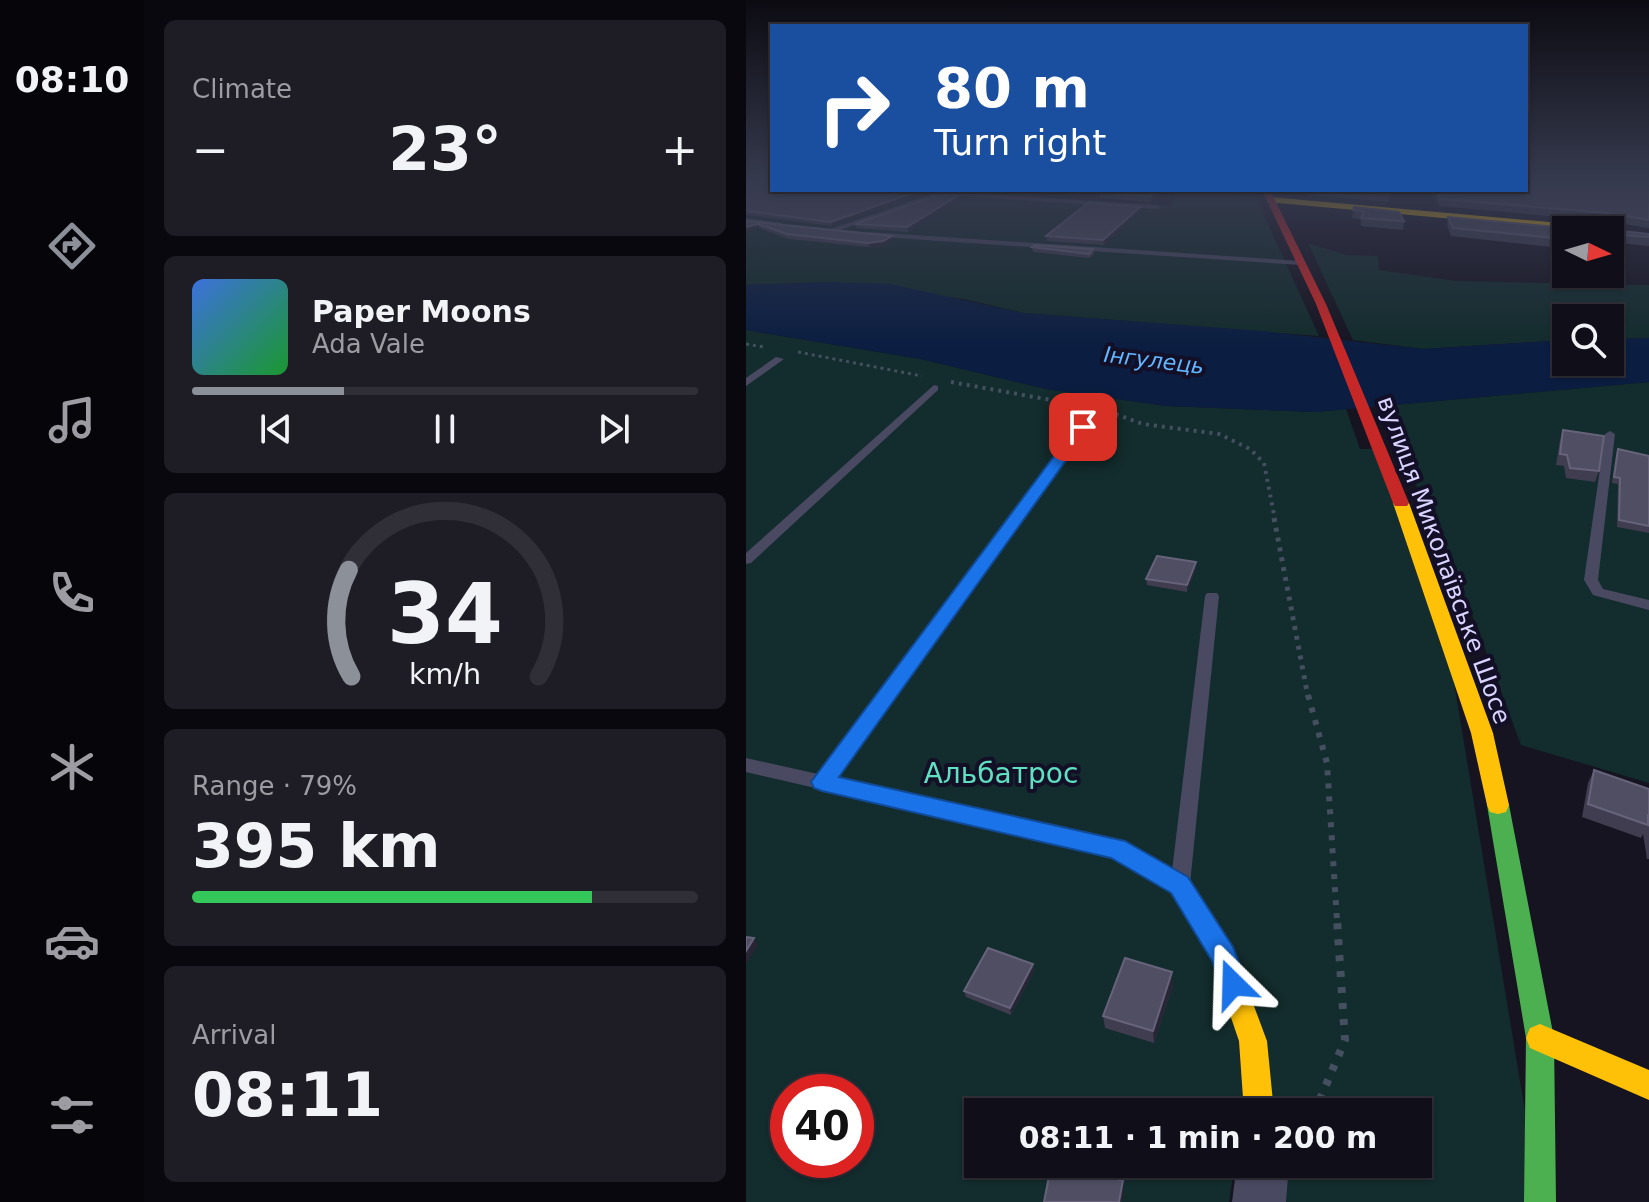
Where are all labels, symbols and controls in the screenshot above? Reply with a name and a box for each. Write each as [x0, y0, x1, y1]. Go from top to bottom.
text: 80 m [934, 55, 1090, 120]
icon: right [802, 56, 906, 160]
text: 08:10 [15, 59, 129, 100]
text: Climate [192, 74, 292, 104]
text: 23° [388, 114, 502, 184]
text: Turn right [934, 122, 1106, 163]
text: − [192, 124, 229, 175]
text: + [661, 124, 698, 175]
north arrow [1552, 216, 1624, 288]
map controls [1552, 216, 1624, 376]
icon: directions [44, 218, 100, 274]
text: Paper Moons [312, 294, 531, 329]
button: search [1552, 304, 1624, 376]
text: Ada Vale [312, 329, 425, 359]
water label: Інгулець [1102, 342, 1206, 379]
icon: music [44, 392, 100, 448]
street label: вулиця Миколаївське Шосе [1372, 392, 1516, 728]
pin [1049, 393, 1117, 461]
icon: arrive [1061, 405, 1105, 449]
icon: previous [254, 407, 298, 451]
icon: pause [423, 407, 467, 451]
icon: next [592, 407, 636, 451]
icon: phone [44, 565, 100, 621]
text: 34 [387, 566, 503, 663]
text: km/h [409, 657, 481, 691]
icon: climate [44, 739, 100, 795]
park label: Альбатрос [924, 757, 1078, 790]
text: Range · 79% [192, 771, 357, 801]
text: 395 km [192, 811, 441, 881]
icon: car [44, 913, 100, 969]
position arrow [1191, 942, 1275, 1026]
text: Arrival [192, 1020, 276, 1050]
text: 08:11 [192, 1060, 383, 1130]
speed limit sign: 40 [770, 1074, 874, 1178]
icon: filters [44, 1087, 100, 1143]
text: 08:11 · 1 min · 200 m [1019, 1120, 1377, 1155]

